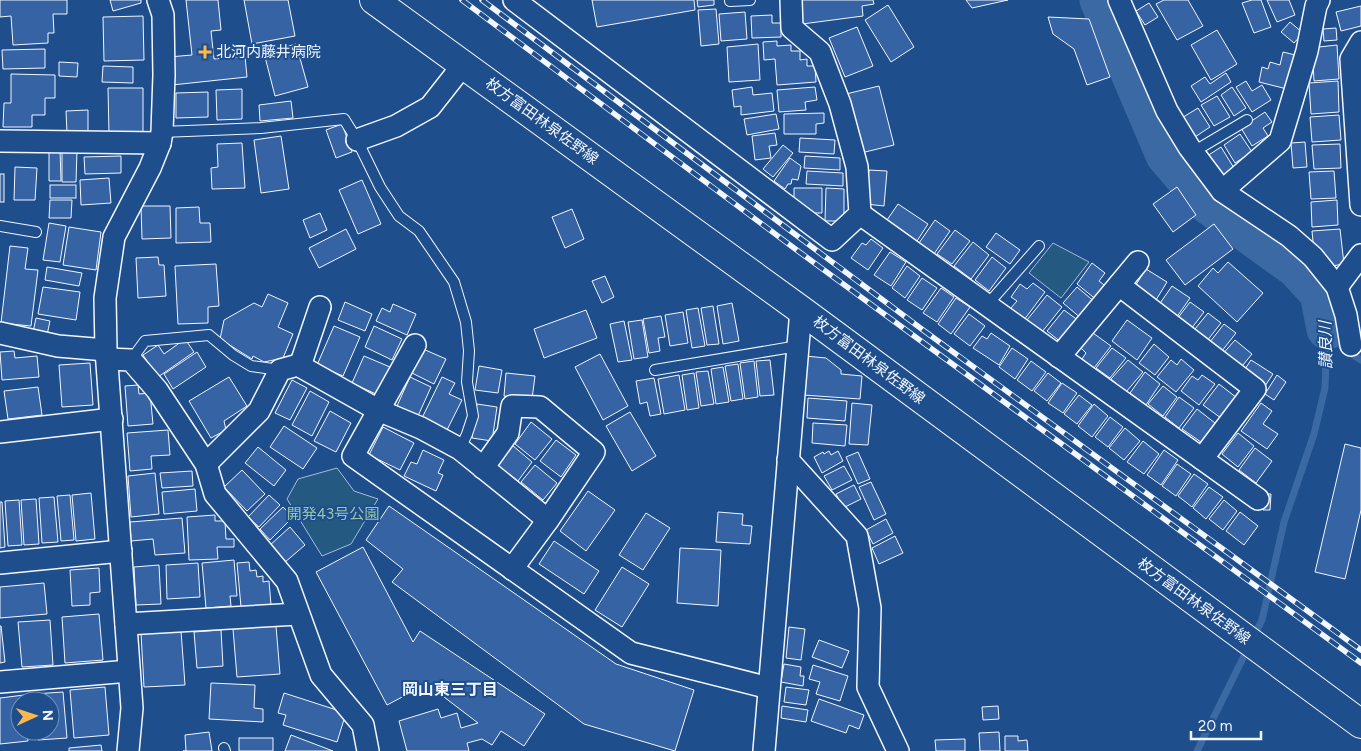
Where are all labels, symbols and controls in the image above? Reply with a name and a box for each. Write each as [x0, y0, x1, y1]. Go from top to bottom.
place label: 北河内藤井病院 [216, 43, 321, 61]
marker: 北河内藤井病院 [198, 45, 212, 59]
street label: 枚方富田林泉佐野線 [482, 74, 602, 168]
street label: 枚方富田林泉佐野線 [810, 312, 928, 408]
water label: 讃良川 [1316, 319, 1335, 369]
park label: 開発43号公園 [287, 505, 379, 523]
street label: 枚方富田林泉佐野線 [1134, 554, 1254, 648]
district label: 岡山東三丁目 [402, 680, 498, 699]
north arrow [10, 691, 60, 741]
scale bar [1191, 708, 1261, 740]
text: N [39, 709, 56, 721]
text: 20 m [1198, 717, 1232, 735]

